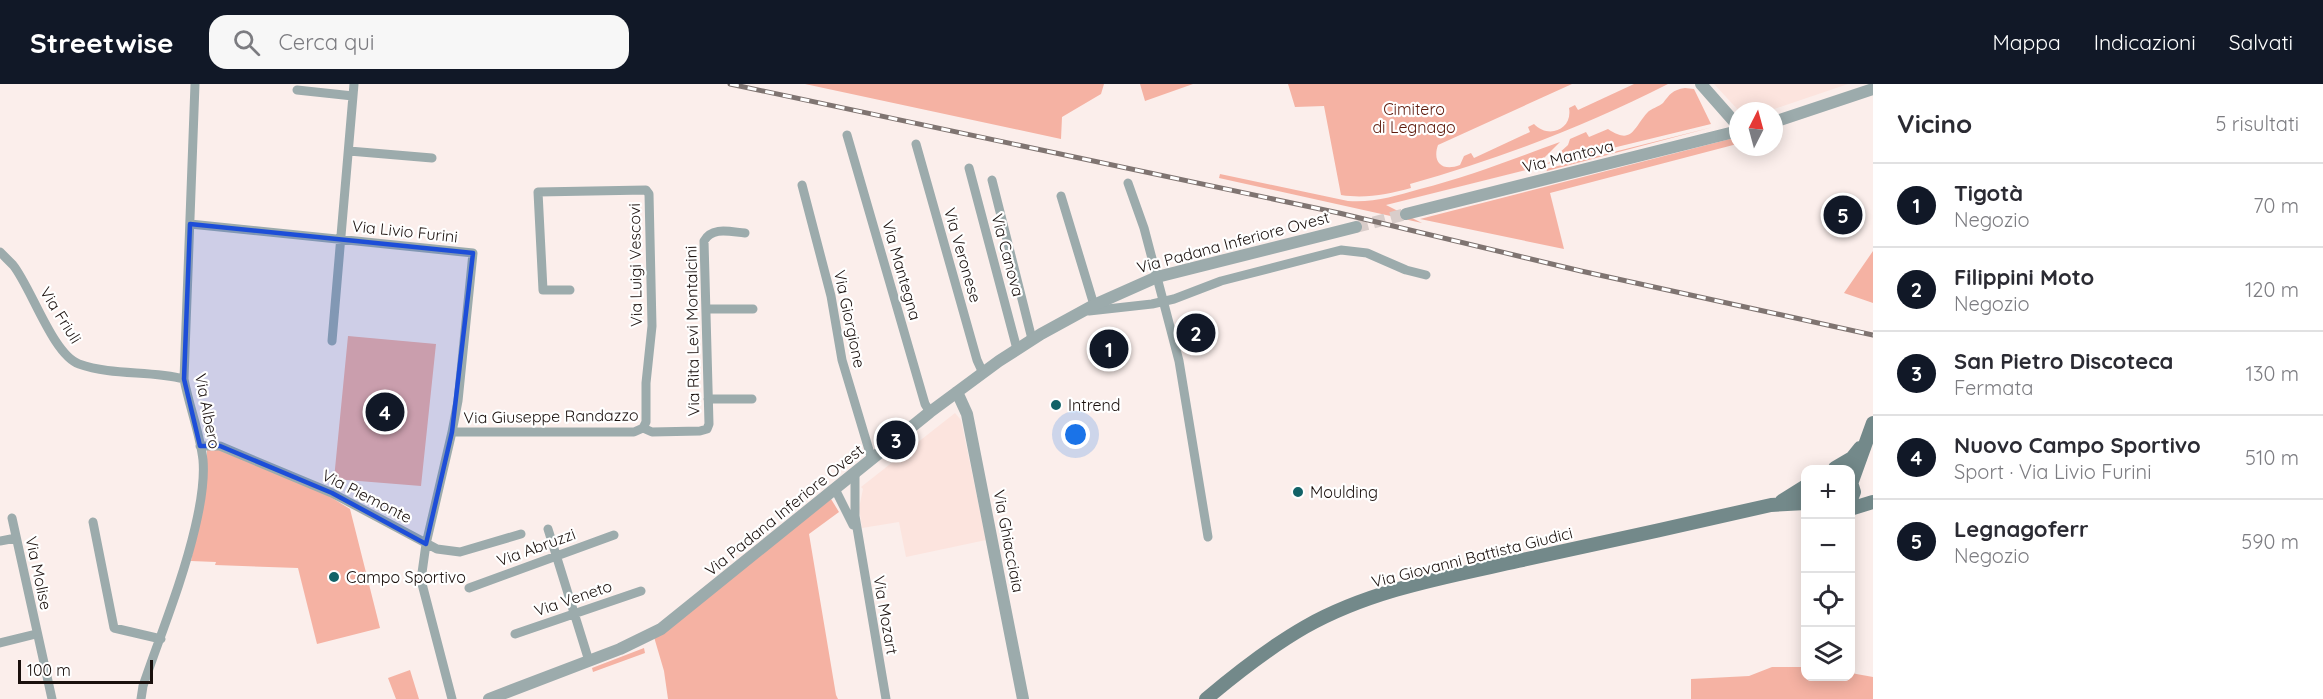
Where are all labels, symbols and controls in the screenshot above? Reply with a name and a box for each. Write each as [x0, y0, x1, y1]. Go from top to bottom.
search box [209, 15, 629, 69]
text: Streetwise [30, 25, 173, 60]
icon: search [230, 26, 263, 59]
text: Cerca qui [278, 28, 375, 56]
text: Mappa [1992, 29, 2061, 55]
text: Indicazioni [2094, 29, 2196, 55]
text: Salvati [2229, 29, 2293, 55]
park label: Cimitero di Legnago [1372, 99, 1456, 137]
north arrow [1729, 102, 1783, 156]
text: Vicino [1897, 107, 1972, 140]
text: 5 risultati [2215, 111, 2299, 136]
street label: Via Mantova [1520, 135, 1616, 177]
text: Tigotà [1954, 179, 2023, 207]
pin: 5 [1824, 192, 1862, 238]
text: 1 [1913, 193, 1920, 218]
text: 70 m [2253, 193, 2299, 218]
street label: Via Luigi Vescovi [624, 203, 646, 327]
street label: Via Veronese [940, 205, 986, 305]
street label: Via Padana Inferiore Ovest [1135, 207, 1331, 277]
text: Negozio [1954, 207, 2030, 232]
street label: Via Canova [987, 211, 1029, 299]
street label: Via Livio Furini [351, 216, 459, 246]
street label: Via Mantegna [878, 217, 926, 323]
street label: Via Rita Levi Montalcini [681, 246, 703, 416]
text: Filippini Moto [1954, 263, 2094, 291]
street label: Via Giorgione [830, 268, 870, 370]
text: 2 [1911, 277, 1922, 302]
text: 120 m [2245, 277, 2299, 302]
street label: Via Friuli [36, 283, 86, 347]
text: Negozio [1954, 291, 2030, 316]
pin: 2 [1176, 310, 1216, 356]
pin: 1 [1090, 326, 1128, 372]
text: San Pietro Discoteca [1954, 347, 2173, 375]
text: 3 [1911, 361, 1922, 386]
text: 130 m [2246, 361, 2299, 386]
street label: Via Albero [191, 372, 225, 450]
text: Fermata [1954, 375, 2033, 400]
pin: 4 [366, 390, 404, 434]
place label: Intrend [1068, 395, 1120, 415]
marker: Intrend [1049, 398, 1063, 412]
street label: Via Giuseppe Randazzo [463, 404, 639, 428]
pin: 3 [876, 418, 916, 462]
your location [1061, 420, 1090, 449]
text: Nuovo Campo Sportivo [1954, 431, 2201, 459]
street label: Via Padana Inferiore Ovest [701, 440, 867, 580]
text: 4 [1911, 445, 1922, 470]
text: 510 m [2245, 445, 2299, 470]
text: Sport · Via Livio Furini [1954, 459, 2151, 484]
street label: Via Piemonte [319, 465, 415, 527]
map controls [1801, 465, 1855, 681]
button: + [1801, 465, 1855, 519]
place label: Moulding [1310, 482, 1378, 502]
marker: Moulding [1291, 485, 1305, 499]
street label: Via Ghiacciaia [989, 488, 1029, 594]
text: Legnagoferr [1954, 515, 2089, 543]
button: − [1801, 519, 1855, 573]
street label: Via Giovanni Battista Giudici [1369, 522, 1575, 592]
street label: Via Abruzzi [494, 524, 578, 570]
text: 5 [1911, 529, 1922, 554]
text: 590 m [2241, 529, 2299, 554]
street label: Via Molise [21, 534, 57, 612]
text: Negozio [1954, 543, 2030, 568]
place label: Campo Sportivo [346, 567, 466, 587]
marker: Campo Sportivo [327, 570, 341, 584]
button: locate [1801, 573, 1855, 627]
street label: Via Mozart [869, 574, 903, 656]
street label: Via Veneto [532, 575, 614, 621]
button: layers [1801, 627, 1855, 681]
scale bar [18, 657, 153, 684]
text: 100 m [27, 660, 71, 680]

